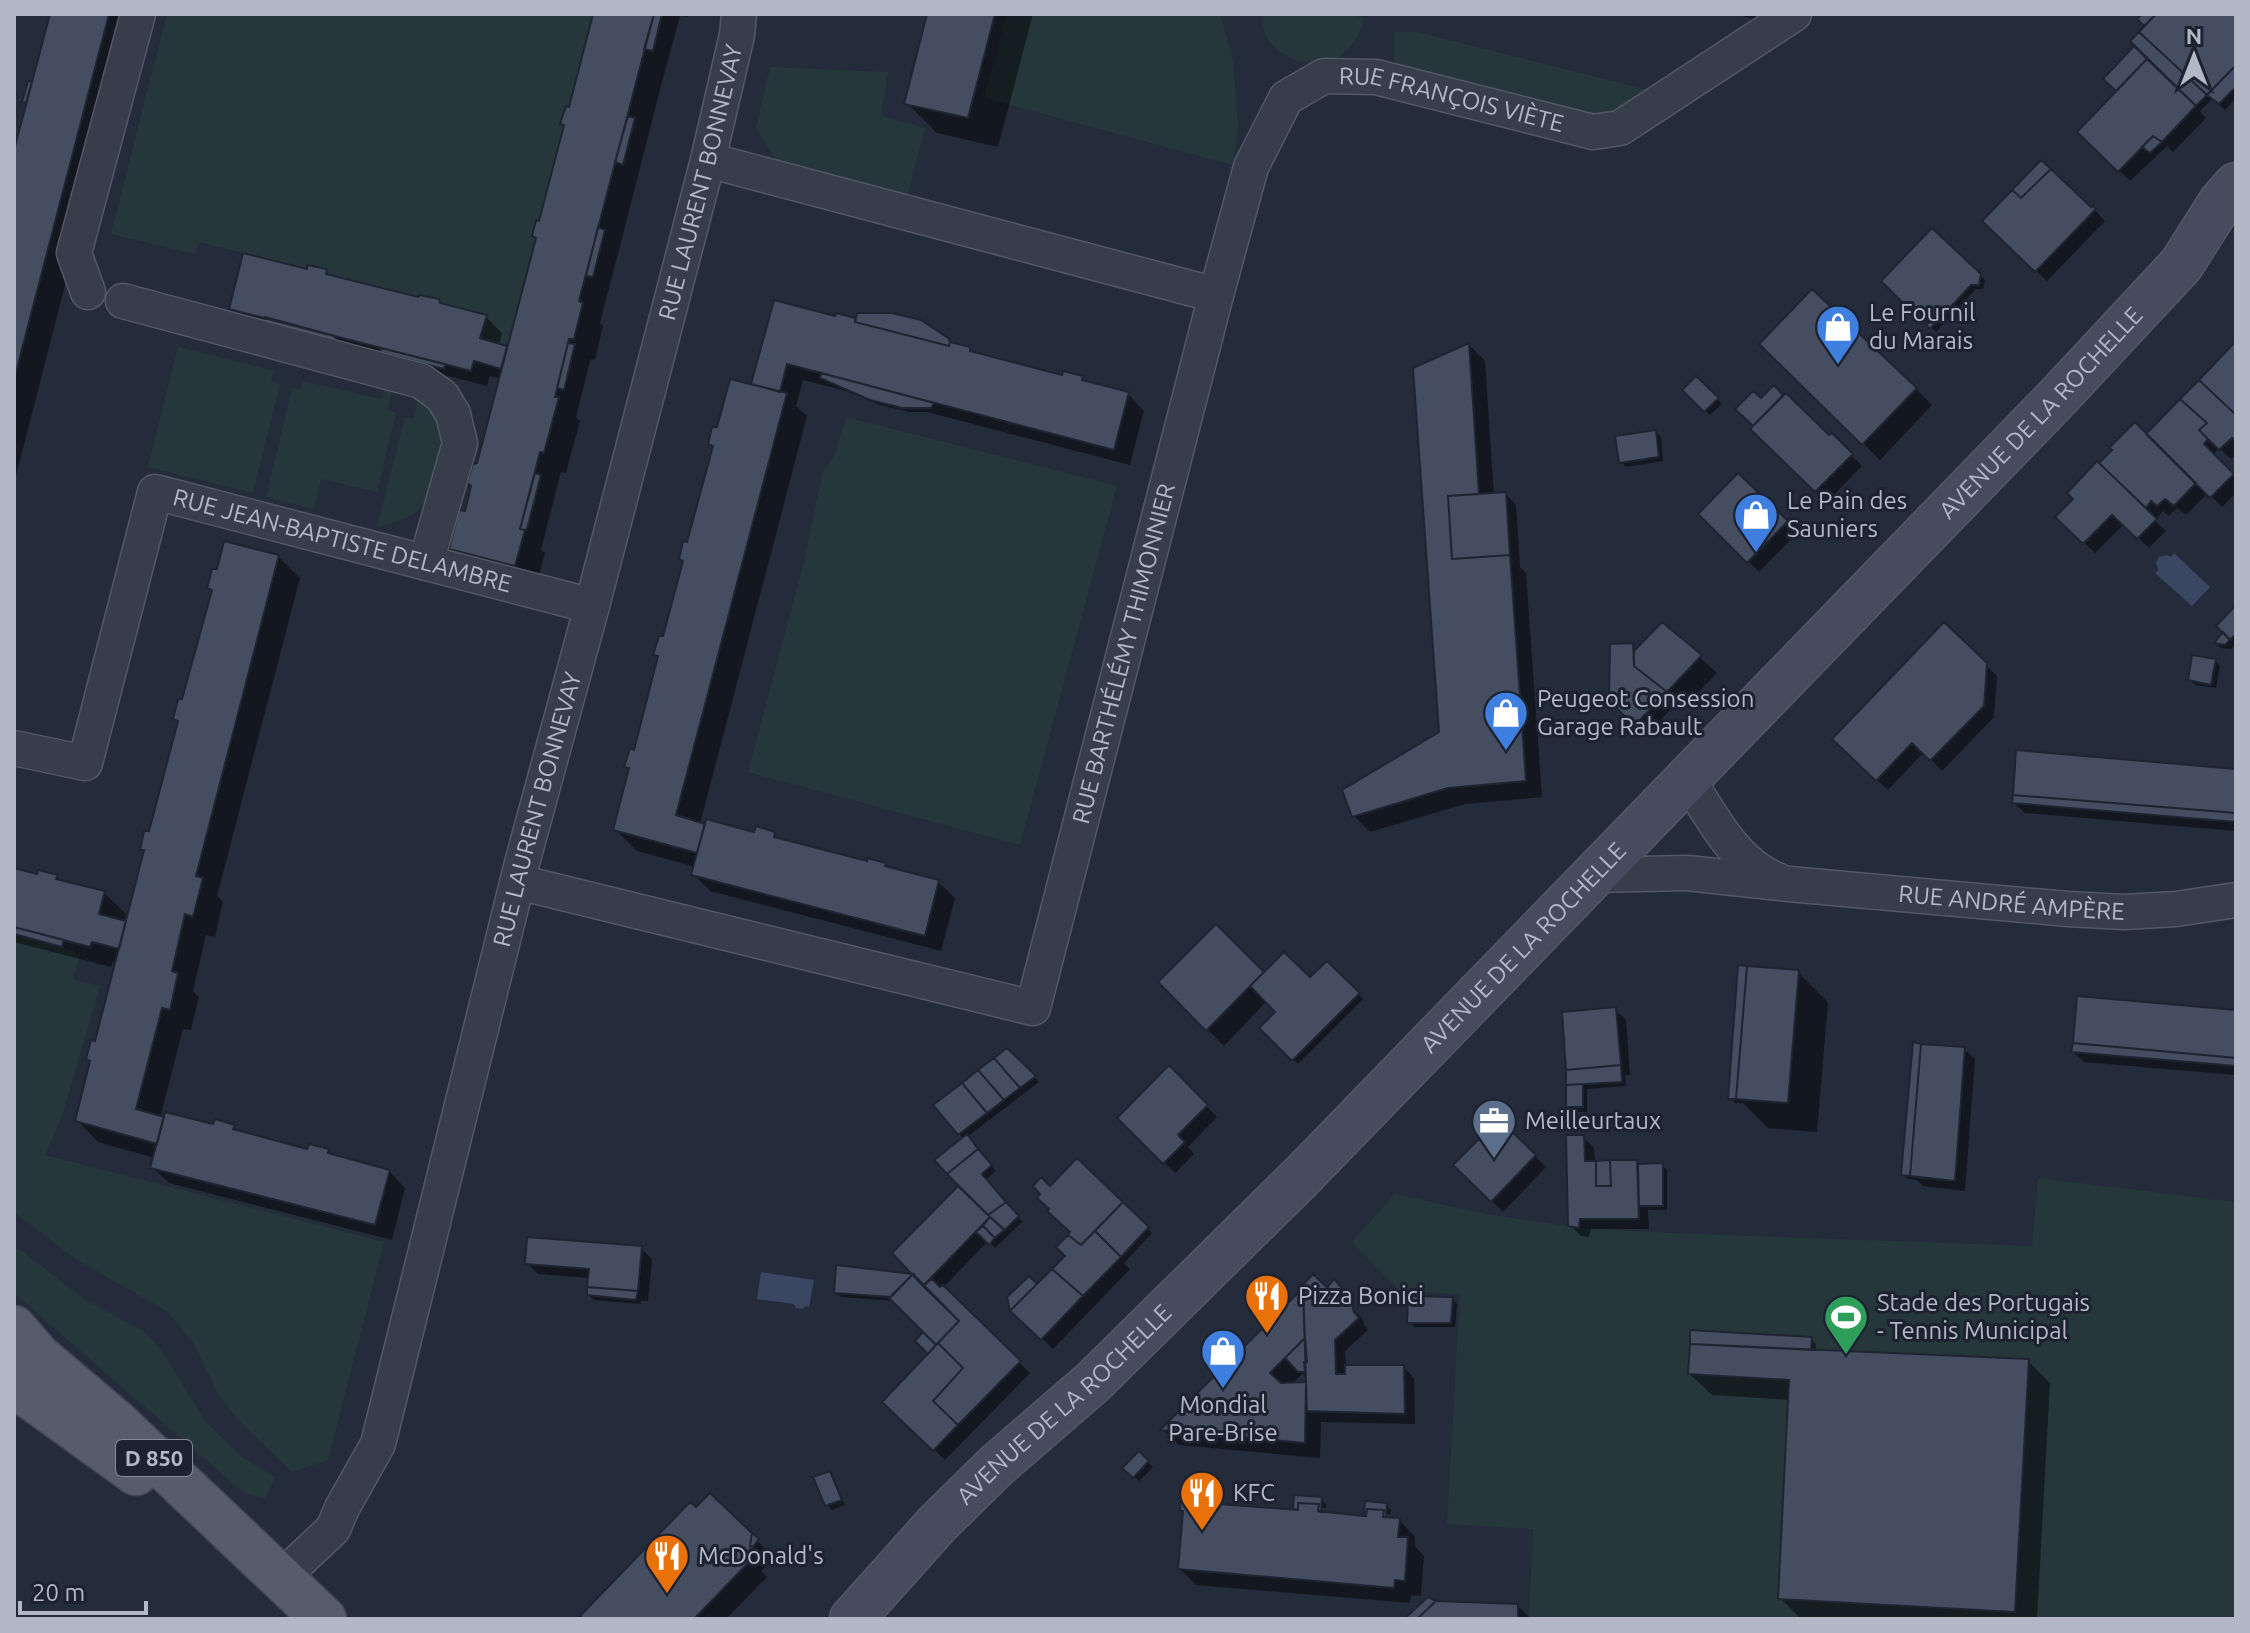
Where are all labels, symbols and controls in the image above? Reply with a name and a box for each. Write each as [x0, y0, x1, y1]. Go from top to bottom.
north arrow [2154, 16, 2234, 96]
text: N [2186, 23, 2202, 48]
street label: RUE LAURENT BONNEVAY [653, 42, 747, 323]
street label: RUE FRANÇOIS VIÈTE [1339, 62, 1567, 137]
place label: Le Fournil du Marais [1869, 299, 1975, 354]
street label: AVENUE DE LA ROCHELLE [1933, 302, 2148, 524]
shop icon: Le Fournil du Marais [1814, 303, 1862, 366]
street label: RUE BARTHÉLÉMY THIMONNIER [1067, 481, 1180, 827]
street label: RUE JEAN-BAPTISTE DELAMBRE [170, 483, 515, 597]
place label: Le Pain des Sauniers [1787, 487, 1907, 542]
shop icon: Le Pain des Sauniers [1732, 491, 1780, 554]
street label: RUE LAURENT BONNEVAY [488, 669, 586, 949]
place label: Peugeot Consession Garage Rabault [1537, 685, 1754, 740]
shop icon: Peugeot Consession Garage Rabault [1482, 689, 1530, 752]
street label: AVENUE DE LA ROCHELLE [1415, 837, 1631, 1058]
street label: RUE ANDRÉ AMPÈRE [1897, 880, 2125, 925]
office icon: Meilleurtaux [1470, 1097, 1518, 1160]
place label: Meilleurtaux [1525, 1107, 1661, 1134]
restaurant icon: Pizza Bonici [1243, 1272, 1291, 1335]
place label: Pizza Bonici [1298, 1282, 1424, 1309]
place label: Stade des Portugais - Tennis Municipal [1877, 1289, 2090, 1344]
sports icon: Stade des Portugais - Tennis Municipal [1822, 1293, 1870, 1356]
street label: AVENUE DE LA ROCHELLE [951, 1299, 1176, 1510]
shop icon: Mondial Pare-Brise [1199, 1327, 1247, 1390]
place label: Mondial Pare-Brise [1168, 1391, 1278, 1446]
road number: D 850 [116, 1440, 192, 1476]
restaurant icon: KFC [1178, 1469, 1226, 1532]
place label: KFC [1233, 1479, 1275, 1506]
restaurant icon: McDonald's [643, 1532, 691, 1595]
place label: McDonald's [698, 1542, 824, 1569]
scale bar [20, 1565, 146, 1615]
text: 20 m [32, 1579, 85, 1606]

